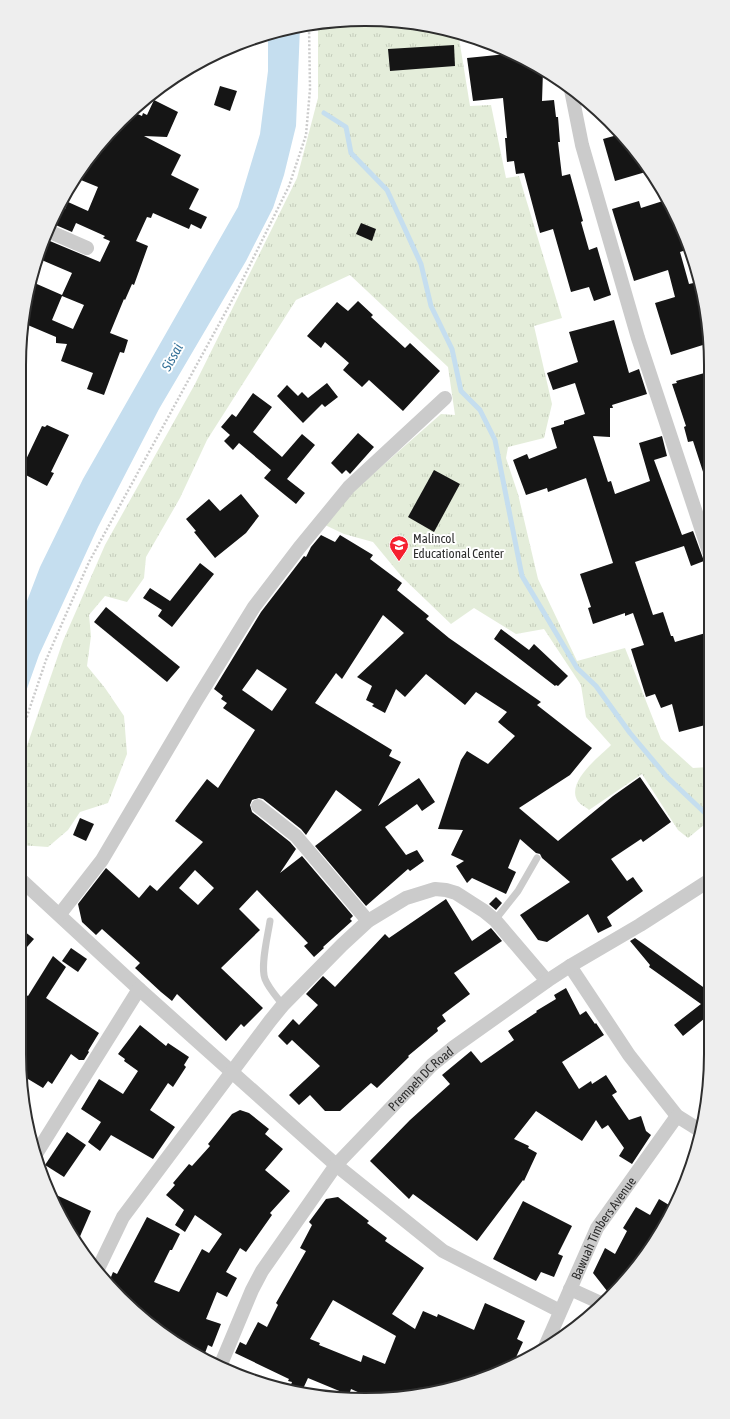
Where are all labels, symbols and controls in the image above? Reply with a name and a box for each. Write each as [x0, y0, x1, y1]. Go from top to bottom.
water label: Sissai [158, 341, 186, 374]
place label: Malincol Educational Center [413, 531, 504, 561]
school or university icon: Malincol Educational Center [388, 534, 410, 562]
street label: Prempeh DC Road [385, 1044, 457, 1114]
street label: Bawuah Timbers Avenue [568, 1174, 639, 1282]

